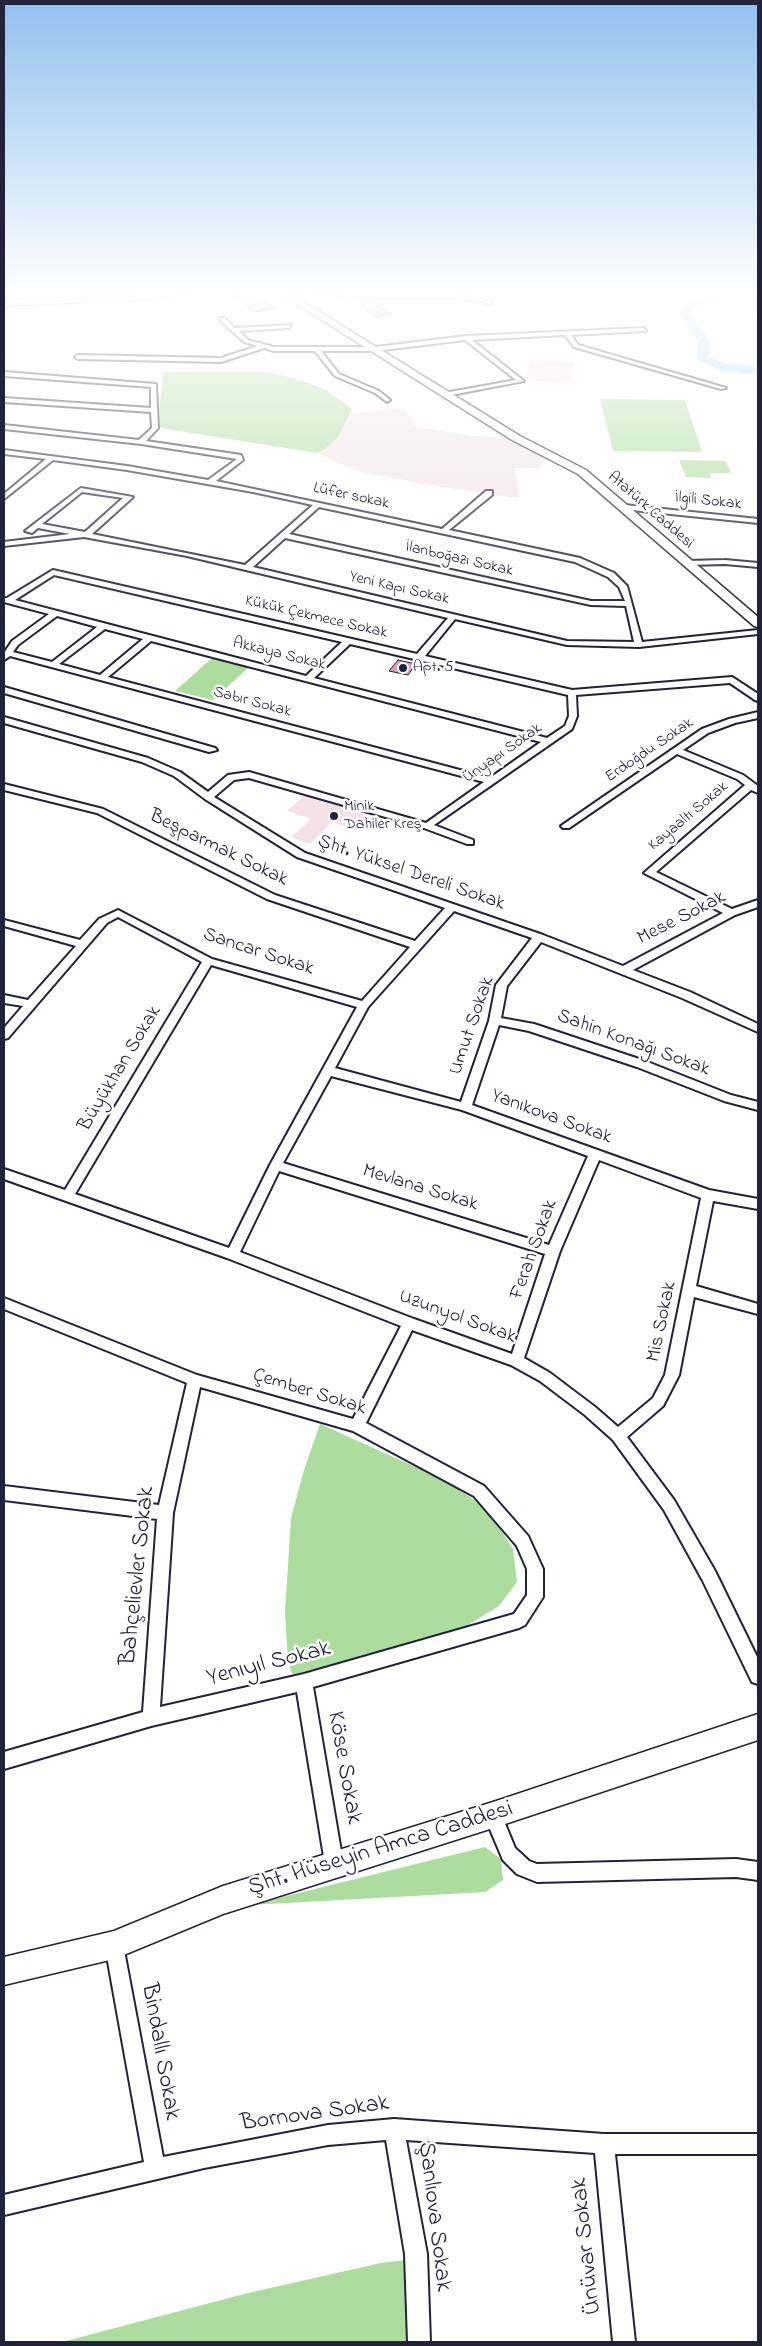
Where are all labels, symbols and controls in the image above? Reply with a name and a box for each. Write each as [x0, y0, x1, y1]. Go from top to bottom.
street label: Atatürk Caddesi [603, 468, 697, 554]
street label: Lüfer sokak [311, 480, 391, 514]
street label: İlgili Sokak [674, 489, 742, 515]
street label: İlanboğazı Sokak [403, 538, 515, 582]
street label: Yeni Kapı Sokak [347, 568, 451, 610]
street label: Kükük Çekmece Sokak [243, 592, 389, 644]
street label: Akkaya Sokak [231, 634, 327, 676]
place label: Apt. 5 [413, 658, 453, 678]
marker: Apt. 5 [397, 662, 409, 674]
street label: Sabır Sokak [211, 683, 293, 723]
street label: Erdoğdu Sokak [602, 715, 698, 787]
street label: Ünyapı Sokak [460, 720, 546, 788]
street label: Kayaaltı Sokak [645, 778, 733, 856]
place label: Minik Dahiler Kreş [344, 797, 422, 835]
street label: Beşparmak Sokak [145, 805, 291, 893]
marker: Minik Dahiler Kreş [328, 810, 340, 822]
street label: Şht. Yüksel Dereli Sokak [314, 831, 508, 917]
street label: Mese Sokak [634, 886, 730, 952]
street label: Sancar Sokak [199, 924, 317, 982]
street label: Umut Sokak [445, 974, 501, 1078]
street label: Büyükhan Sokak [74, 1002, 168, 1136]
street label: Sahin Konağı Sokak [553, 1005, 713, 1083]
street label: Yanıkova Sokak [487, 1085, 615, 1151]
street label: Mevlana Sokak [359, 1160, 481, 1218]
street label: Ferah Sokak [506, 1197, 564, 1303]
street label: Mis Sokak [643, 1279, 683, 1365]
street label: Uzunyol Sokak [395, 1286, 519, 1350]
street label: Çember Sokak [249, 1364, 369, 1422]
street label: Bahçelievler Sokak [115, 1485, 163, 1667]
street label: Yenıyıl Sokak [204, 1636, 334, 1694]
street label: Köse Sokak [319, 1709, 367, 1827]
street label: Şht. Hüseyin Amca Caddesi [245, 1796, 517, 1904]
street label: Bindallı Sokak [133, 1981, 185, 2123]
street label: Bornova Sokak [239, 2090, 391, 2140]
street label: Şanlıova Sokak [410, 2141, 456, 2293]
street label: Ünüvar Sokak [566, 2176, 610, 2316]

